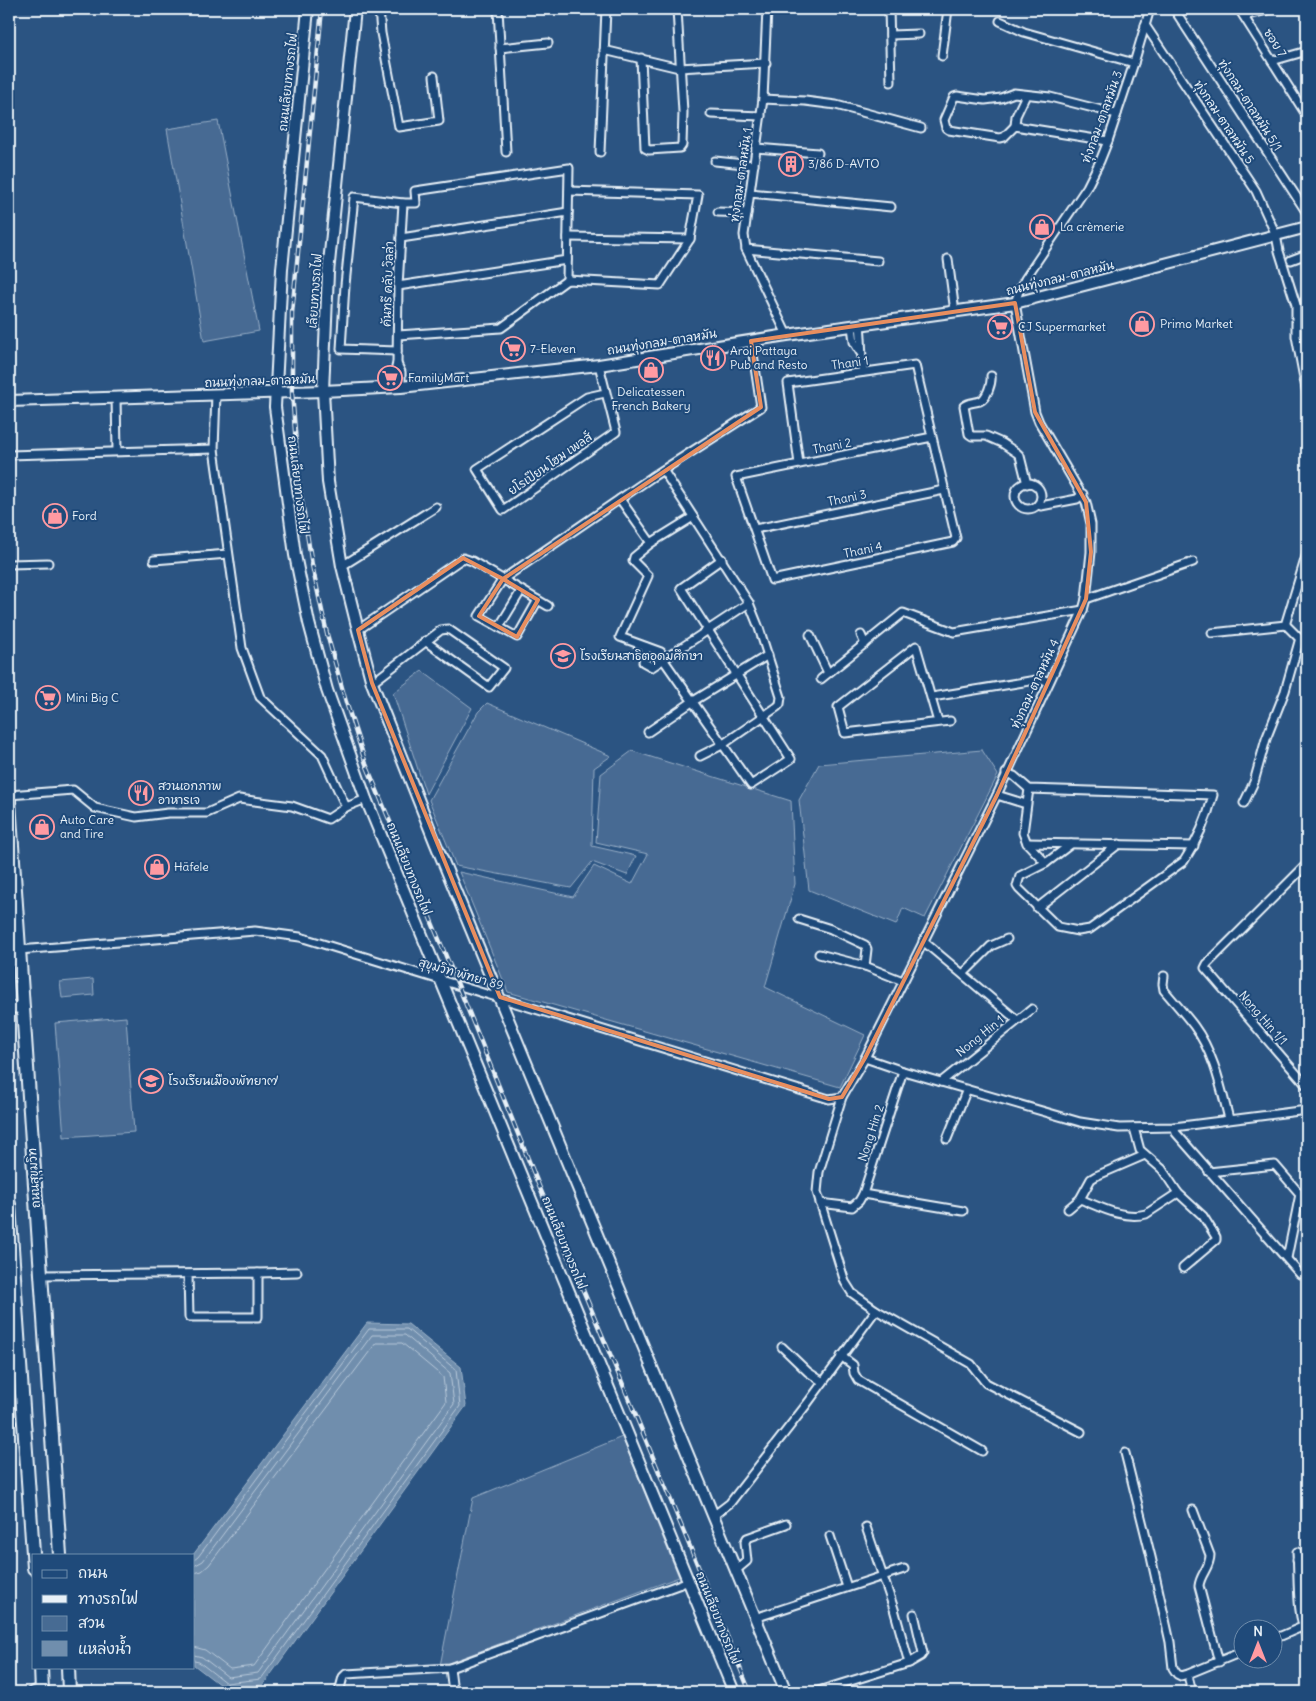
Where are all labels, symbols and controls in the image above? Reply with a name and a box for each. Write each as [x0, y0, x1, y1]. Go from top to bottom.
street label: ซอย 7 [1261, 26, 1290, 60]
street label: ถนนเลียบทางรถไฟ [275, 32, 300, 132]
street label: ทุ่งกลม-ตาลหมัน 5/1 [1215, 56, 1285, 154]
street label: ทุ่งกลม-ตาลหมัน 3 [1078, 68, 1127, 166]
street label: ทุ่งกลม-ตาลหมัน 5 [1191, 78, 1257, 166]
street label: ทุ่งกลม-ตาลหมัน 1 [726, 127, 757, 223]
building icon: 3/86 D-AVTO [778, 151, 804, 177]
place label: 3/86 D-AVTO [808, 156, 880, 171]
shop icon: La crèmerie [1029, 214, 1055, 240]
place label: La crèmerie [1060, 219, 1124, 234]
street label: คันทรี คลับ วิลล่า [379, 241, 396, 327]
street label: เลียบทางรถไฟ [304, 253, 325, 329]
street label: ถนนทุ่งกลม-ตาลหมัน [1004, 257, 1116, 300]
shop icon: Primo Market [1129, 311, 1155, 337]
supermarket icon: CJ Supermarket [987, 314, 1013, 340]
place label: Primo Market [1160, 316, 1233, 331]
place label: CJ Supermarket [1018, 319, 1106, 334]
street label: ถนนทุ่งกลม-ตาลหมัน [606, 325, 718, 360]
supermarket icon: 7-Eleven [500, 336, 526, 362]
place label: 7-Eleven [530, 341, 576, 356]
place label: Aroi Pattaya Pub and Resto [730, 343, 808, 372]
restaurant icon: Aroi Pattaya Pub and Resto [700, 345, 726, 371]
street label: Thani 1 [830, 352, 869, 373]
shop icon: Delicatessen French Bakery [638, 357, 664, 383]
supermarket icon: FamilyMart [377, 365, 403, 391]
place label: FamilyMart [408, 370, 469, 385]
street label: ถนนทุ่งกลม-ตาลหมัน [204, 371, 316, 392]
place label: Delicatessen French Bakery [611, 384, 691, 413]
street label: ยโรเปียน โฮม เพลส์ [505, 429, 595, 498]
street label: Thani 2 [811, 434, 853, 457]
street label: ถนนเลียบทางรถไฟ [285, 435, 312, 535]
street label: Thani 3 [826, 486, 868, 509]
shop icon: Ford [42, 503, 68, 529]
place label: Ford [72, 508, 97, 523]
street label: Thani 4 [842, 538, 884, 561]
street label: ทุ่งกลม-ตาลหมัน 4 [1007, 636, 1064, 732]
school or university icon: โรงเรียนสาธิตอุดมศึกษา [550, 643, 576, 669]
place label: โรงเรียนสาธิตอุดมศึกษา [580, 648, 703, 665]
supermarket icon: Mini Big C [35, 685, 61, 711]
place label: Mini Big C [66, 690, 119, 705]
place label: สวนเอกภาพ อาหารเจ [158, 778, 222, 807]
restaurant icon: สวนเอกภาพ อาหารเจ [128, 780, 154, 806]
place label: Auto Care and Tire [60, 812, 114, 841]
shop icon: Auto Care and Tire [29, 814, 55, 840]
street label: ถนนเลียบทางรถไฟ [384, 820, 435, 918]
shop icon: Häfele [144, 854, 170, 880]
place label: Häfele [174, 859, 209, 874]
street label: สุขุมวิท พัทยา 89 [417, 954, 505, 995]
street label: Nong Hin 1/1 [1236, 988, 1291, 1048]
street label: Nong Hin 1 [953, 1012, 1007, 1059]
school or university icon: โรงเรียนเมืองพัทยา๗ [138, 1068, 164, 1094]
place label: โรงเรียนเมืองพัทยา๗ [168, 1073, 279, 1088]
street label: Nong Hin 2 [854, 1102, 887, 1163]
street label: ถนนสุขุมวิท [24, 1147, 45, 1208]
street label: ถนนเลียบทางรถไฟ [539, 1194, 590, 1292]
legend [32, 1554, 195, 1668]
text: ถนน [78, 1563, 107, 1582]
street label: ถนนเลียบทางรถไฟ [693, 1569, 744, 1667]
text: ทางรถไฟ [78, 1589, 138, 1608]
text: สวน [78, 1613, 105, 1632]
north arrow [1234, 1618, 1284, 1668]
text: N [1253, 1622, 1263, 1640]
text: แหล่งน้ำ [78, 1635, 132, 1658]

